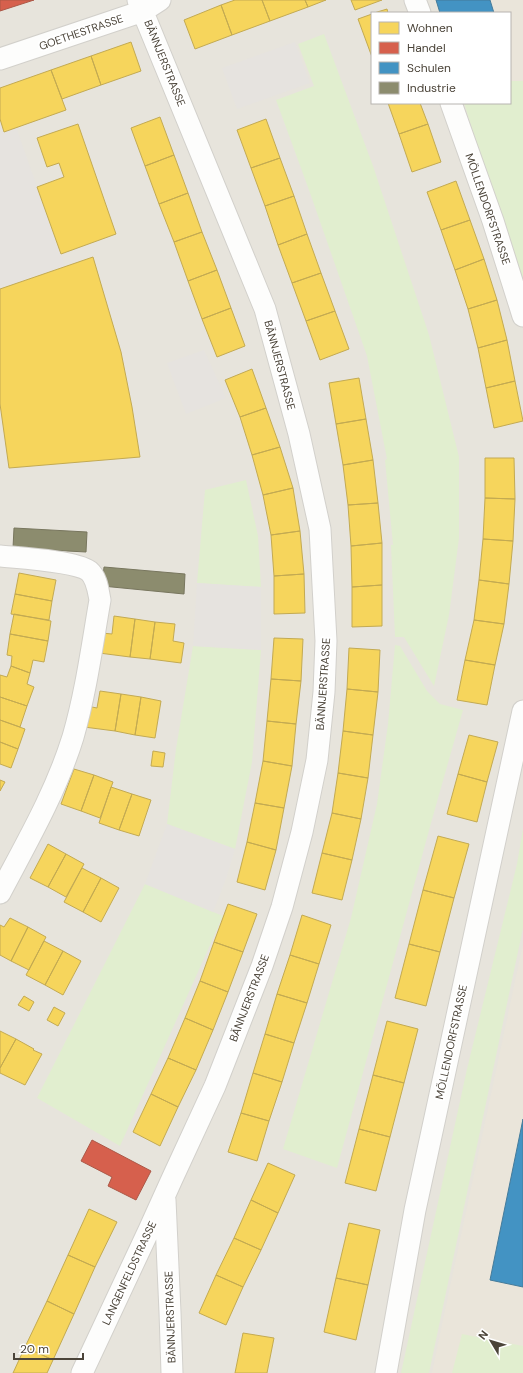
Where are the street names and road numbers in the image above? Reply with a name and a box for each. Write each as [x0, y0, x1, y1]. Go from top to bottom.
street label: GOETHESTRASSE [37, 11, 125, 53]
street label: BÄNNJERSTRASSE [141, 18, 189, 108]
street label: MÖLLENDORFSTRASSE [462, 151, 514, 267]
street label: BÄNNJERSTRASSE [261, 319, 299, 411]
street label: BÄNNJERSTRASSE [313, 637, 333, 731]
street label: BÄNNJERSTRASSE [226, 952, 272, 1044]
street label: MÖLLENDORFSTRASSE [432, 983, 470, 1101]
street label: LANGENFELDSTRASSE [99, 1219, 159, 1327]
street label: BÄNNJERSTRASSE [161, 1271, 179, 1363]

